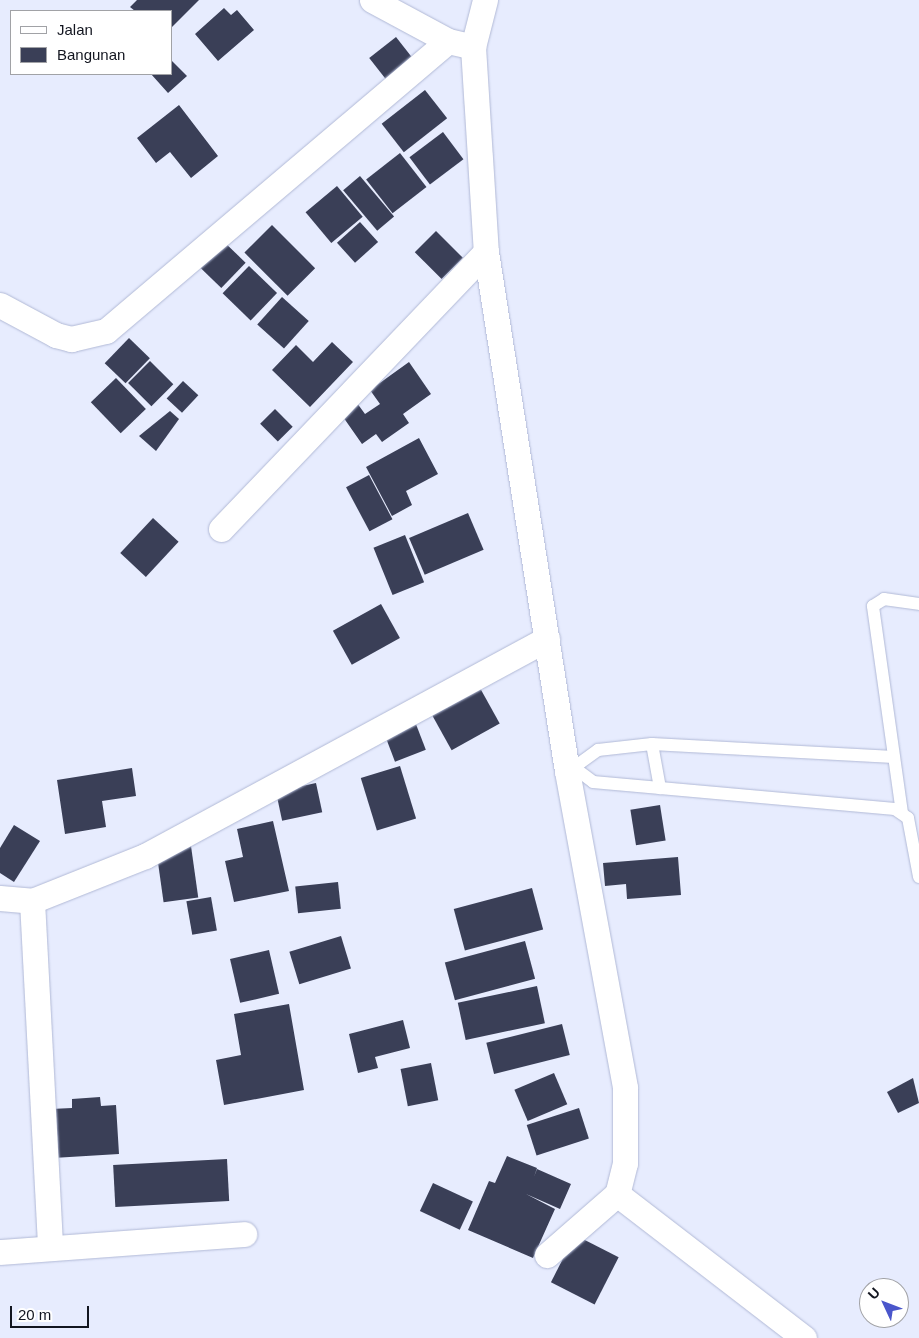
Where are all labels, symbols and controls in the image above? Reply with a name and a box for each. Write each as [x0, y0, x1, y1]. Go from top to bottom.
legend [10, 10, 172, 75]
text: Jalan [57, 21, 93, 38]
text: Bangunan [57, 46, 125, 63]
north arrow [859, 1278, 909, 1328]
text: U [864, 1284, 883, 1303]
scale bar [12, 1296, 91, 1328]
text: 20 m [18, 1306, 51, 1323]

